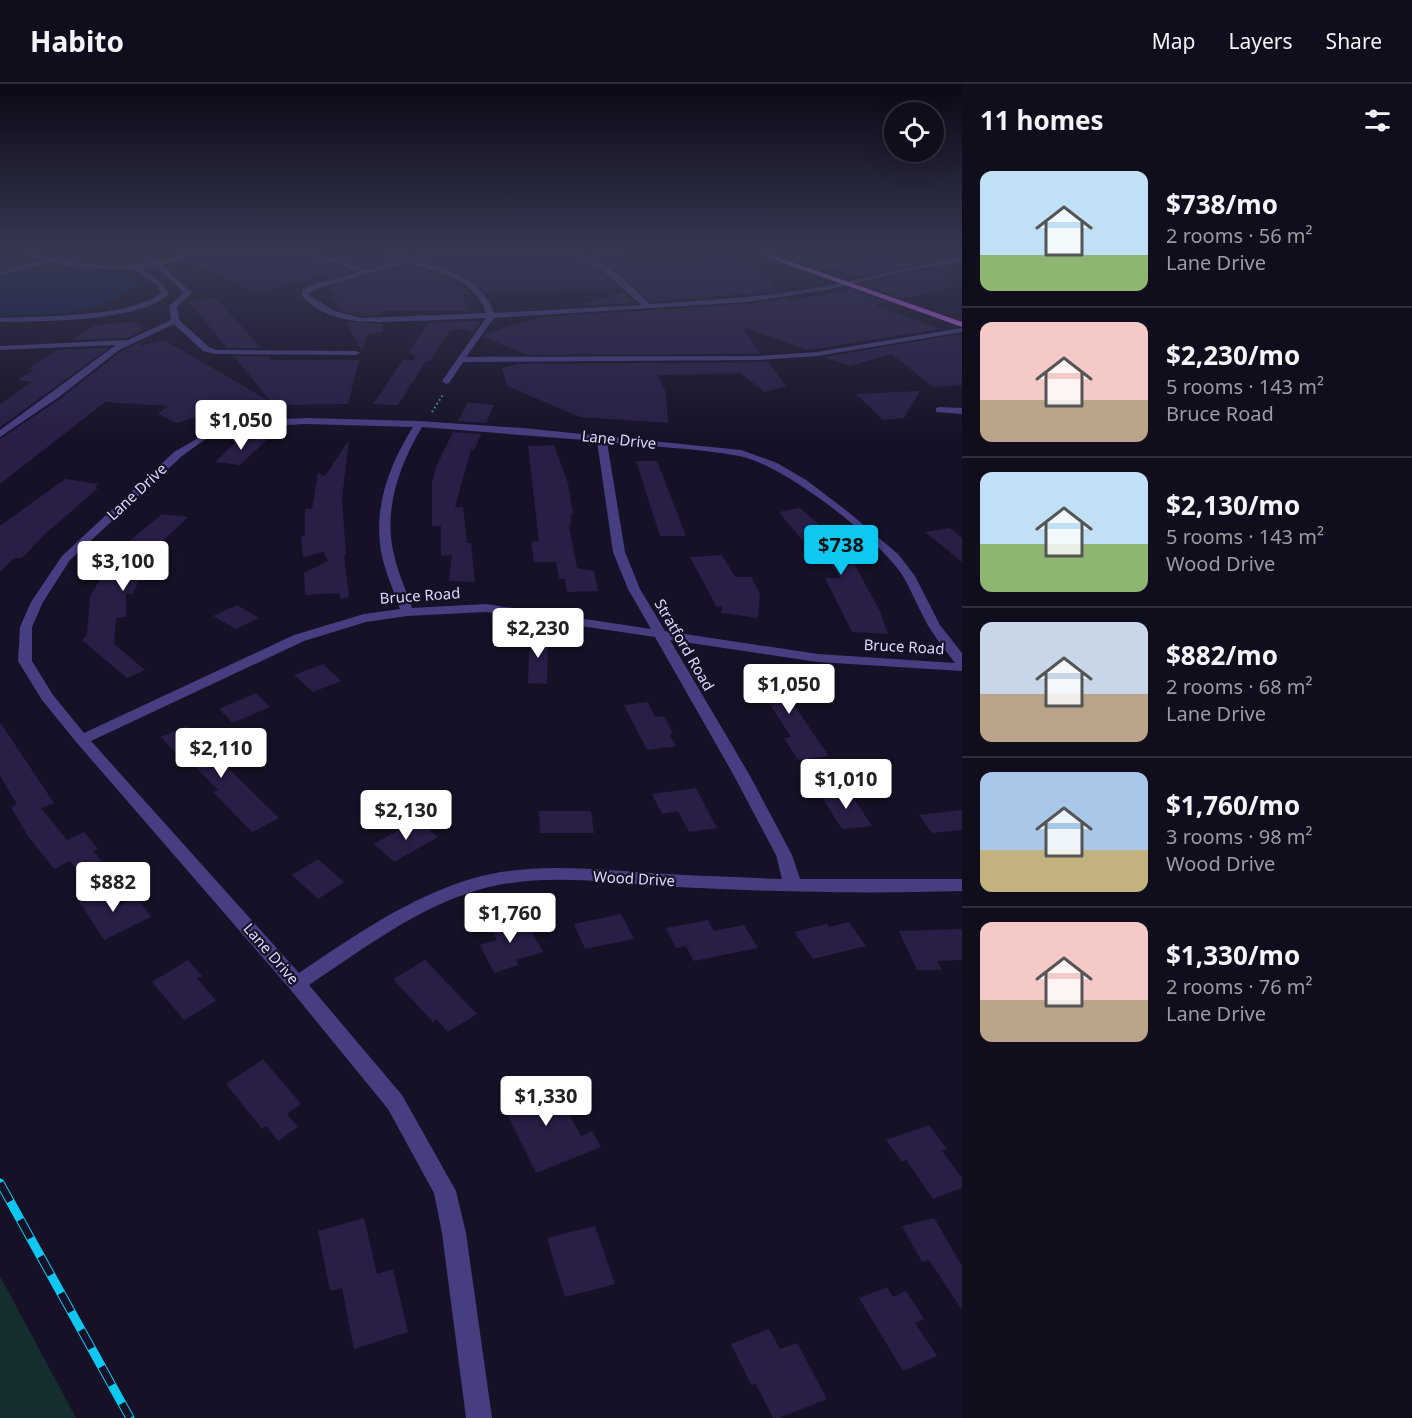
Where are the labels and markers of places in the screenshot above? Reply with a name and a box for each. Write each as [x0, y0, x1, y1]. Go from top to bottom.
pin: $1,050 [192, 400, 290, 451]
pin: $738 [805, 525, 877, 576]
pin: $3,100 [74, 541, 172, 592]
pin: $2,230 [489, 608, 587, 659]
pin: $1,050 [740, 664, 838, 715]
pin: $2,110 [172, 728, 270, 779]
pin: $1,010 [797, 759, 895, 810]
pin: $2,130 [357, 790, 455, 841]
pin: $882 [77, 862, 149, 913]
pin: $1,760 [461, 893, 559, 944]
pin: $1,330 [497, 1076, 595, 1127]

